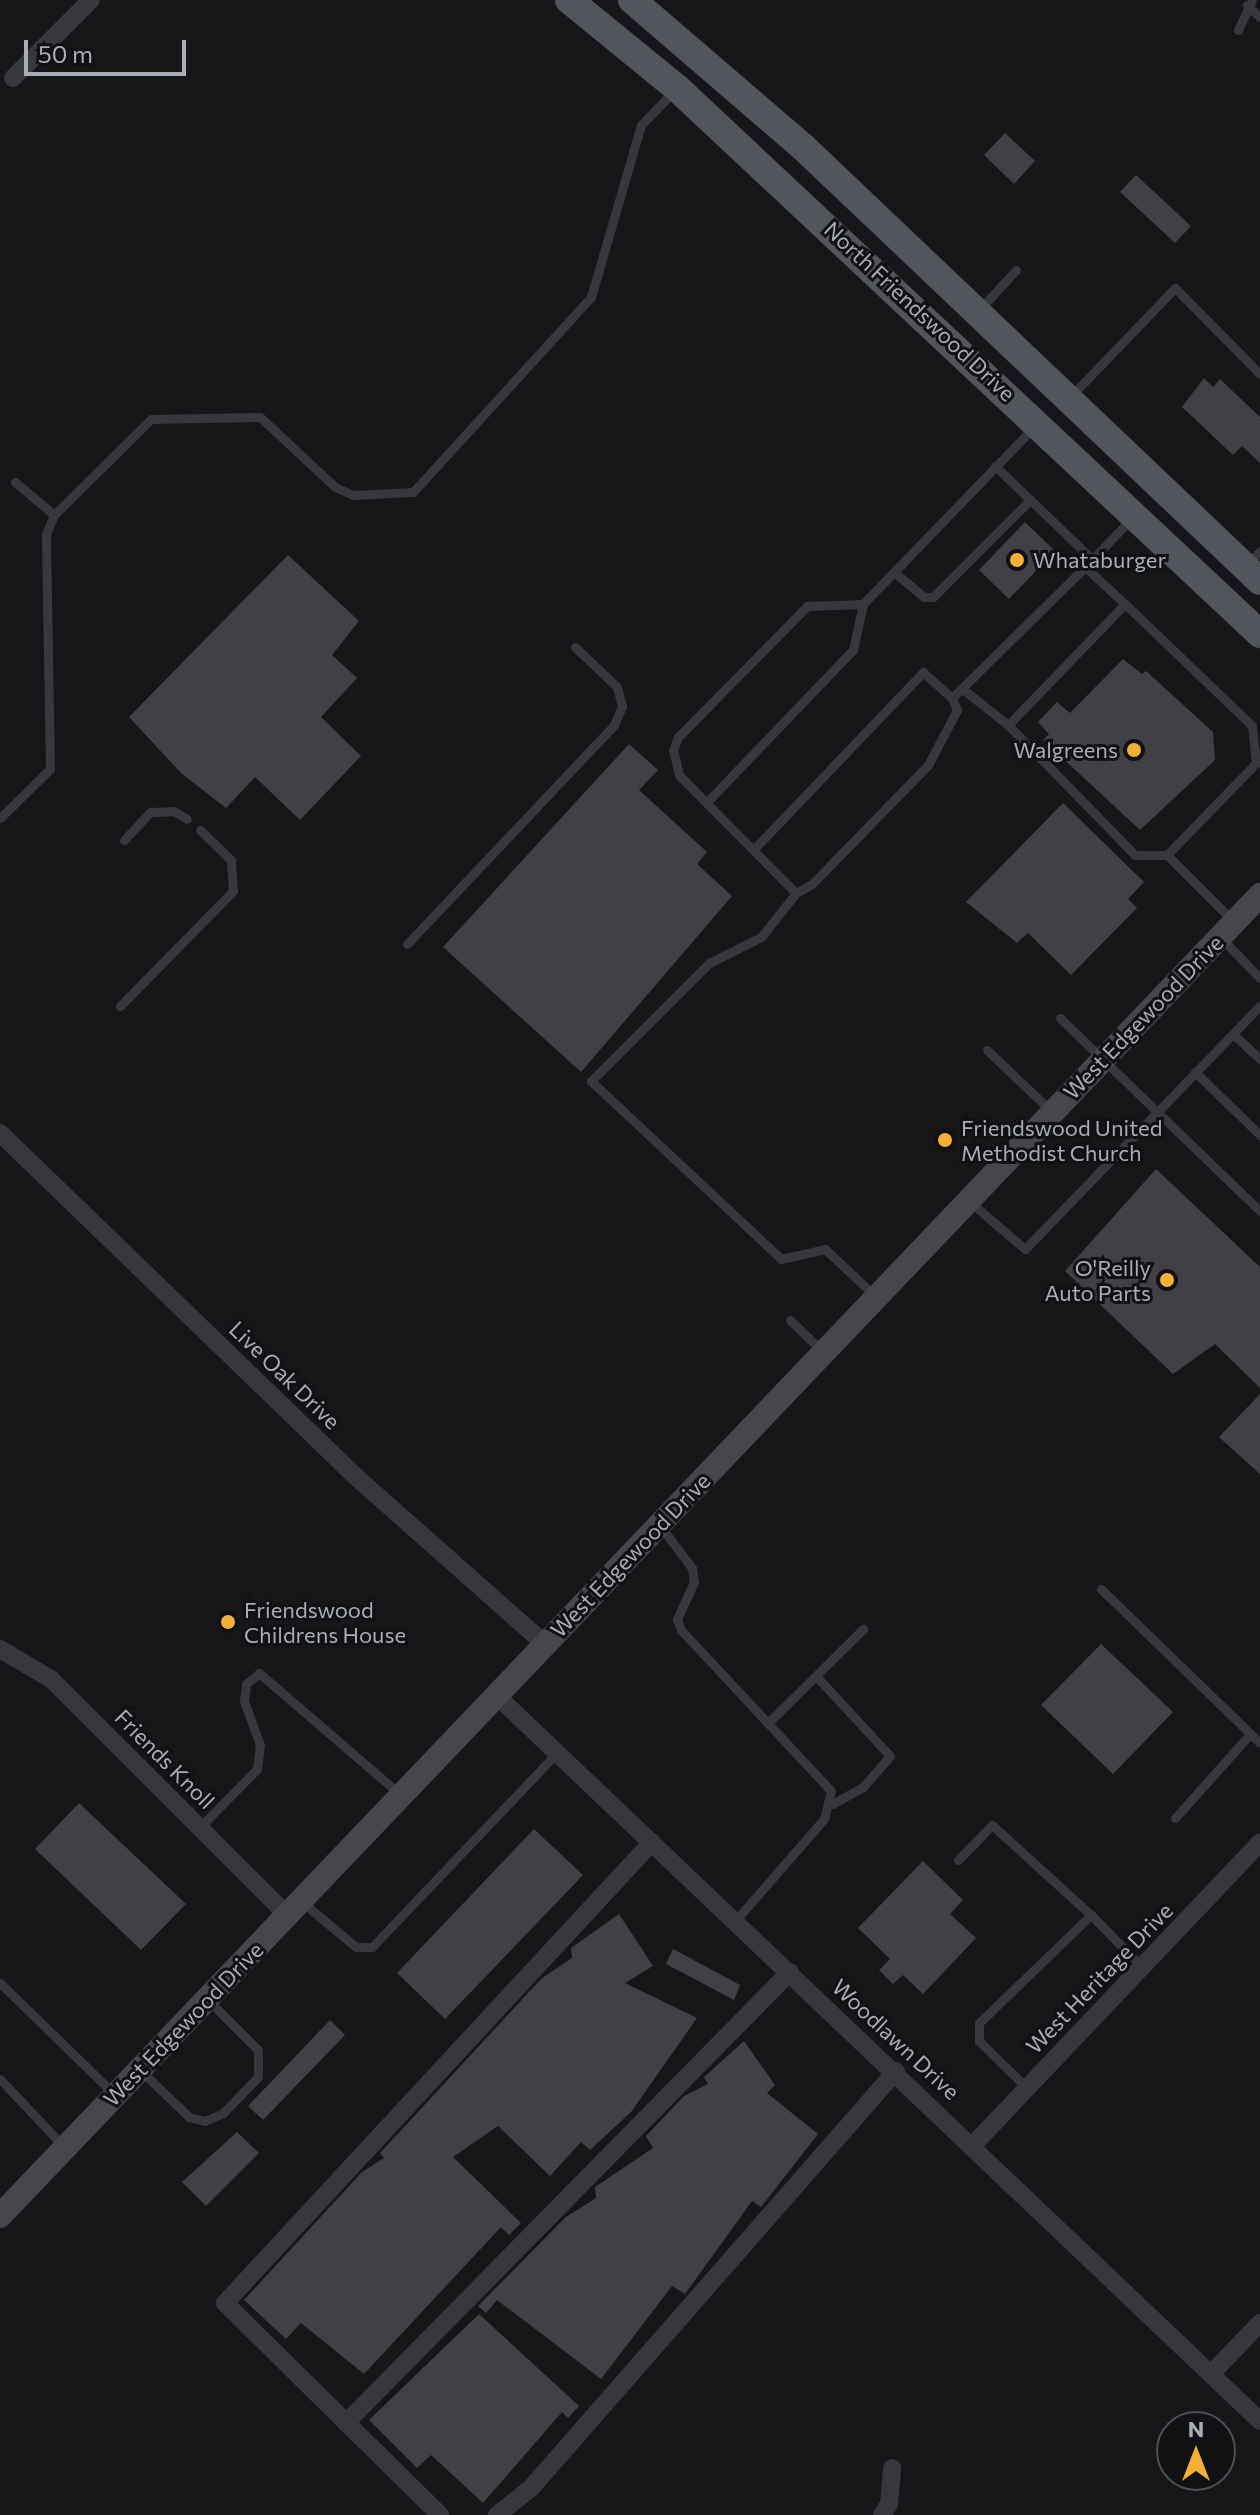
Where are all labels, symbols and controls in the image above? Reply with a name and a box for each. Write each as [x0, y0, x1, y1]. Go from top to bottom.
scale bar [28, 24, 190, 74]
text: 50 m [38, 39, 93, 68]
street label: North Friendswood Drive [819, 216, 1021, 406]
place label: Whataburger [1033, 547, 1166, 573]
marker: Whataburger [1008, 551, 1026, 569]
place label: Walgreens [1013, 737, 1118, 763]
marker: Walgreens [1125, 741, 1143, 759]
street label: West Edgewood Drive [1058, 929, 1228, 1105]
place label: Friendswood United Methodist Church [961, 1114, 1162, 1166]
marker: Friendswood United Methodist Church [936, 1131, 954, 1149]
place label: O'Reilly Auto Parts [1044, 1254, 1151, 1306]
marker: O'Reilly Auto Parts [1158, 1271, 1176, 1289]
street label: Live Oak Drive [224, 1316, 346, 1434]
street label: West Edgewood Drive [545, 1467, 715, 1643]
place label: Friendswood Childrens House [244, 1596, 406, 1648]
marker: Friendswood Childrens House [219, 1613, 237, 1631]
street label: Friends Knoll [110, 1704, 220, 1814]
street label: West Heritage Drive [1020, 1897, 1178, 2059]
street label: West Edgewood Drive [98, 1936, 268, 2112]
street label: Woodlawn Drive [827, 1973, 965, 2105]
north arrow [1156, 2411, 1236, 2491]
text: N [1188, 2415, 1204, 2442]

